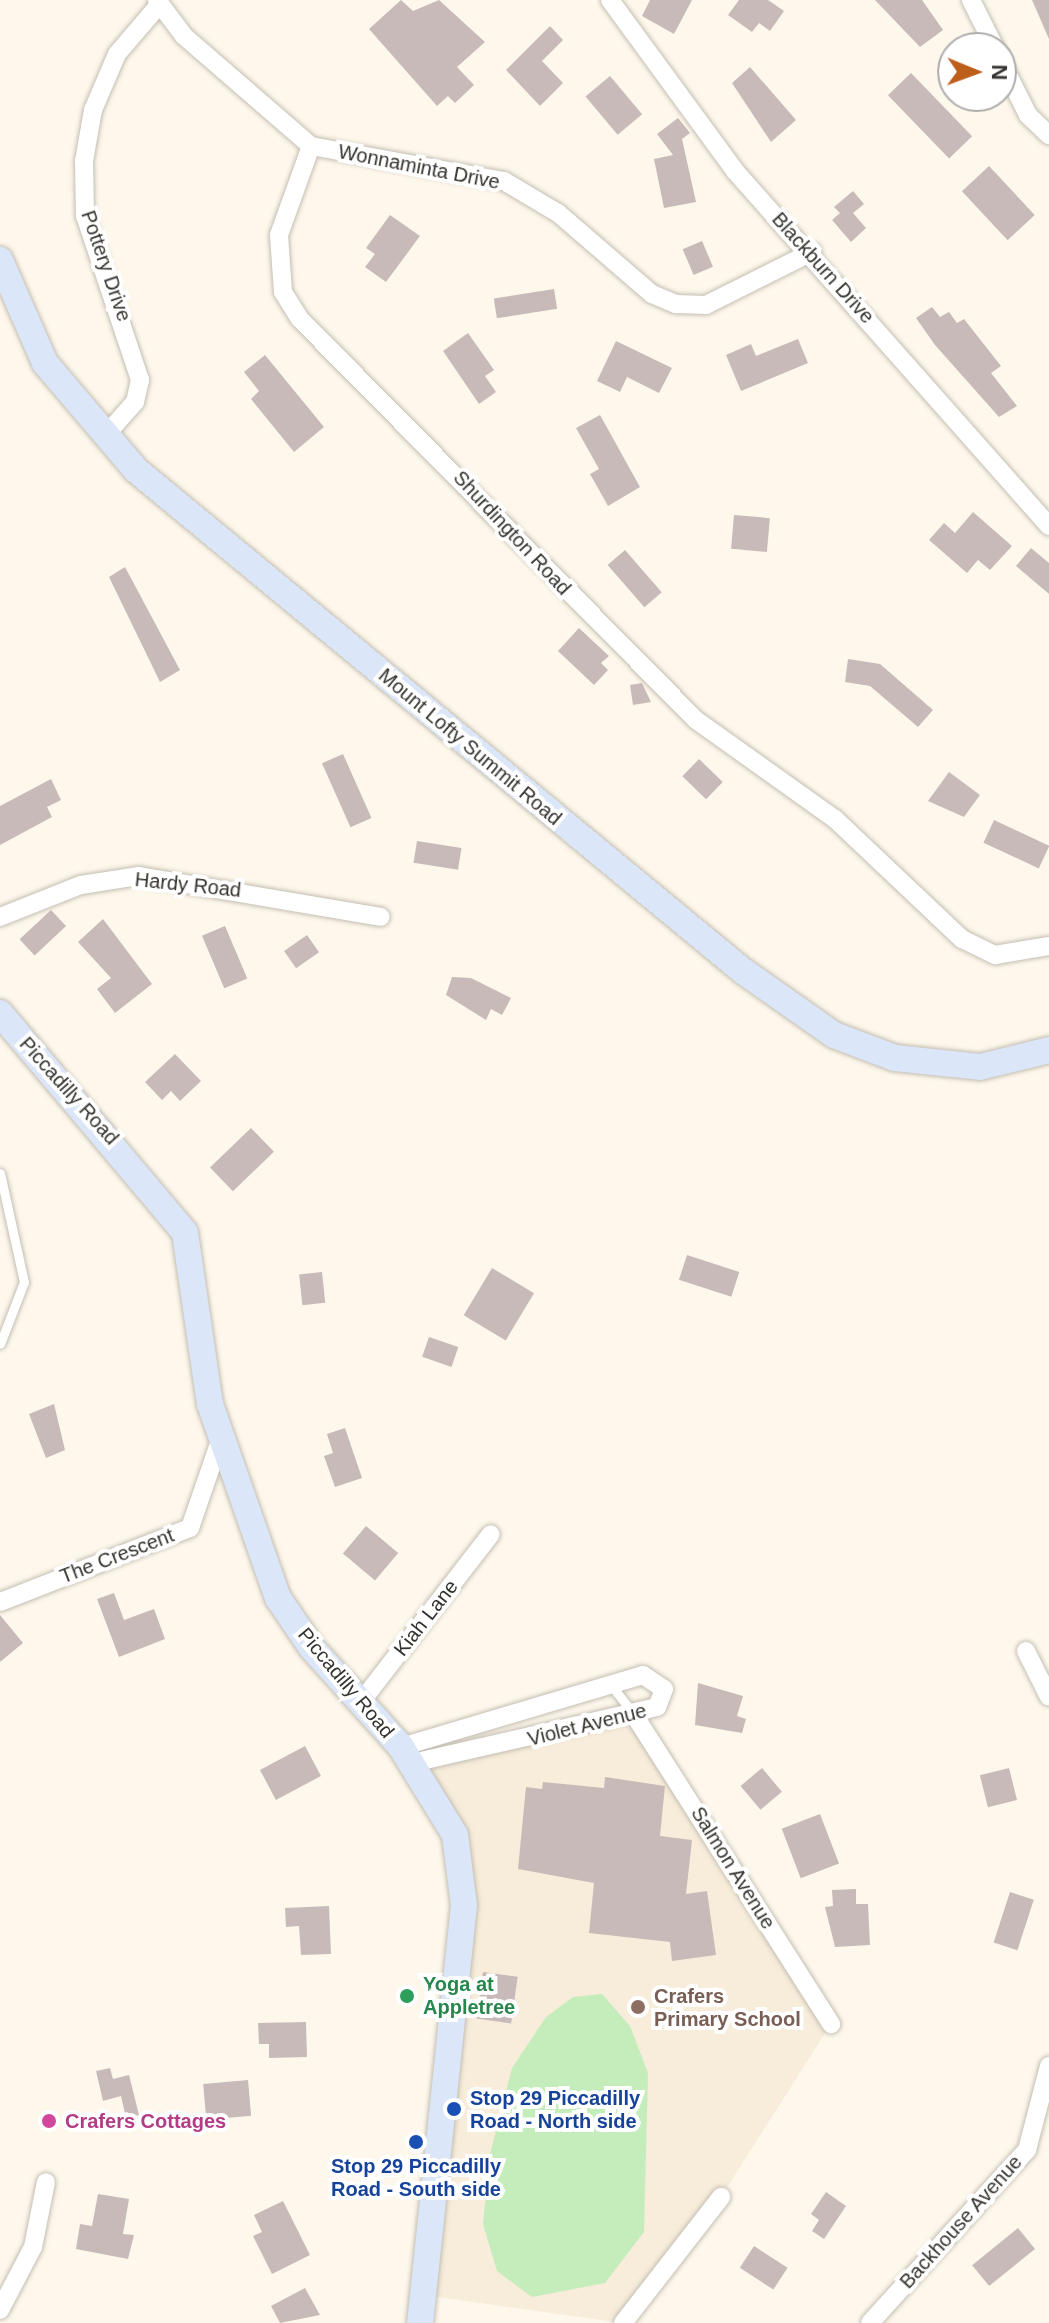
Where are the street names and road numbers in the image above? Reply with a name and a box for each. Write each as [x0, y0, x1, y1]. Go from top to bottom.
street label: Wonnaminta Drive [336, 140, 502, 194]
street label: Pottery Drive [76, 207, 136, 325]
street label: Blackburn Drive [767, 208, 879, 328]
street label: Shurdington Road [448, 466, 576, 600]
street label: Mount Lofty Summit Road [374, 663, 566, 831]
street label: Hardy Road [134, 867, 242, 903]
street label: Piccadilly Road [14, 1032, 124, 1150]
street label: The Crescent [57, 1523, 177, 1589]
street label: Kiah Lane [389, 1575, 463, 1661]
street label: Piccadilly Road [293, 1623, 399, 1743]
street label: Violet Avenue [525, 1699, 649, 1751]
street label: Salmon Avenue [686, 1802, 780, 1934]
street label: Backhouse Avenue [895, 2150, 1027, 2294]

